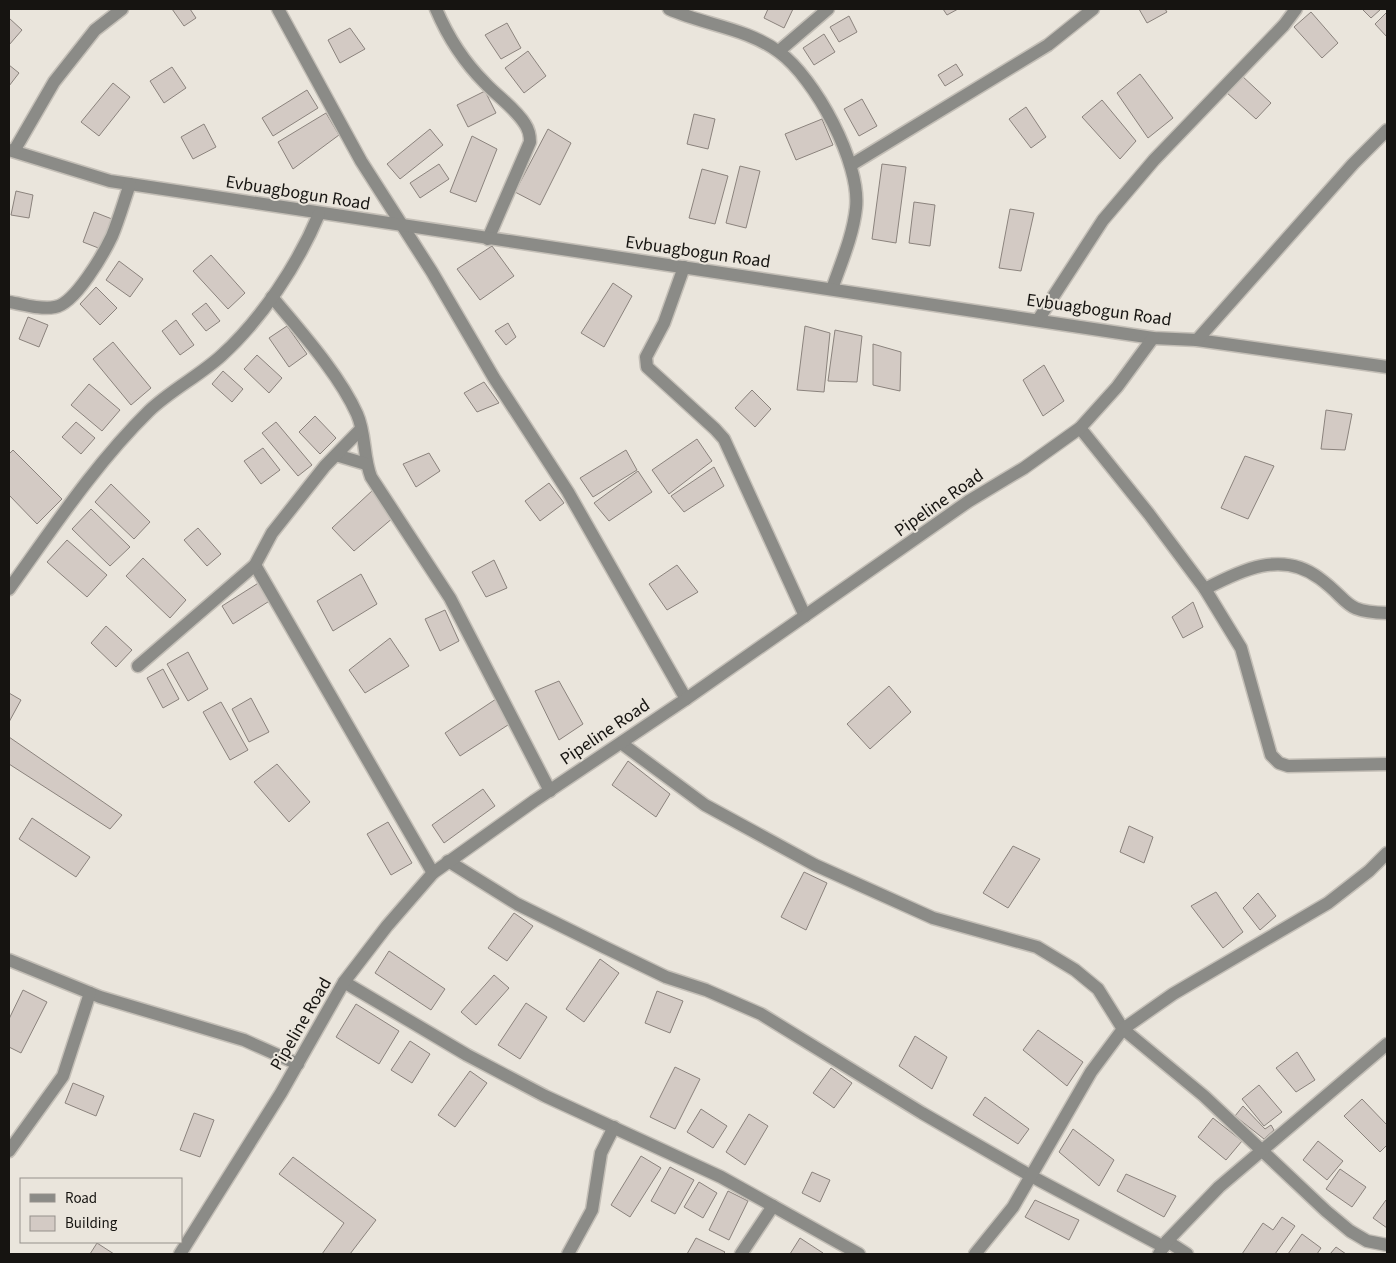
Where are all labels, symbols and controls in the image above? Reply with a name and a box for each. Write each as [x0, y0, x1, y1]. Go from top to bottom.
street label: Evbuagbogun Road [224, 169, 372, 217]
street label: Evbuagbogun Road [624, 229, 772, 275]
street label: Evbuagbogun Road [1025, 287, 1173, 333]
street label: Pipeline Road [889, 463, 989, 543]
street label: Pipeline Road [555, 693, 655, 771]
street label: Pipeline Road [264, 973, 338, 1075]
legend [20, 1178, 182, 1243]
text: Road [65, 1188, 97, 1209]
text: Building [65, 1213, 118, 1234]

